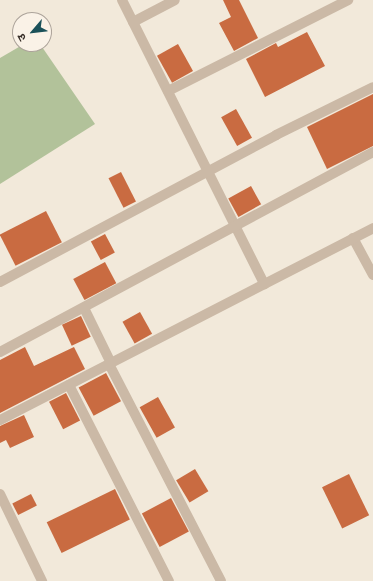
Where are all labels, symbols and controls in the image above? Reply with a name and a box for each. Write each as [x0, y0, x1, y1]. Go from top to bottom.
north arrow [12, 12, 52, 52]
text: उ [15, 32, 29, 43]

